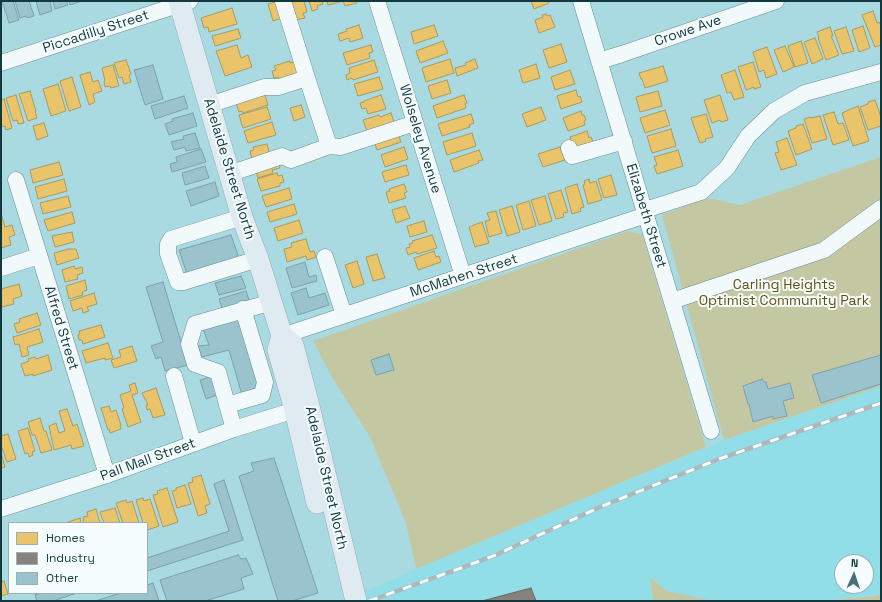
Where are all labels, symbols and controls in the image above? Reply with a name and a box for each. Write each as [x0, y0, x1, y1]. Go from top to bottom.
street label: Piccadilly Street [41, 7, 151, 57]
street label: Crowe Ave [652, 12, 724, 50]
street label: Wolseley Avenue [395, 82, 445, 196]
street label: Adelaide Street North [200, 96, 258, 242]
street label: Elizabeth Street [622, 162, 670, 270]
street label: McMahen Street [408, 251, 520, 301]
park label: Carling Heights Optimist Community Park [699, 277, 869, 310]
street label: Alfred Street [40, 284, 82, 372]
street label: Adelaide Street North [301, 405, 351, 551]
street label: Pall Mall Street [98, 435, 198, 485]
legend [8, 522, 148, 594]
text: Homes [46, 530, 85, 546]
text: Industry [46, 550, 95, 566]
north arrow [834, 554, 874, 594]
text: N [851, 556, 859, 570]
text: Other [46, 570, 79, 586]

